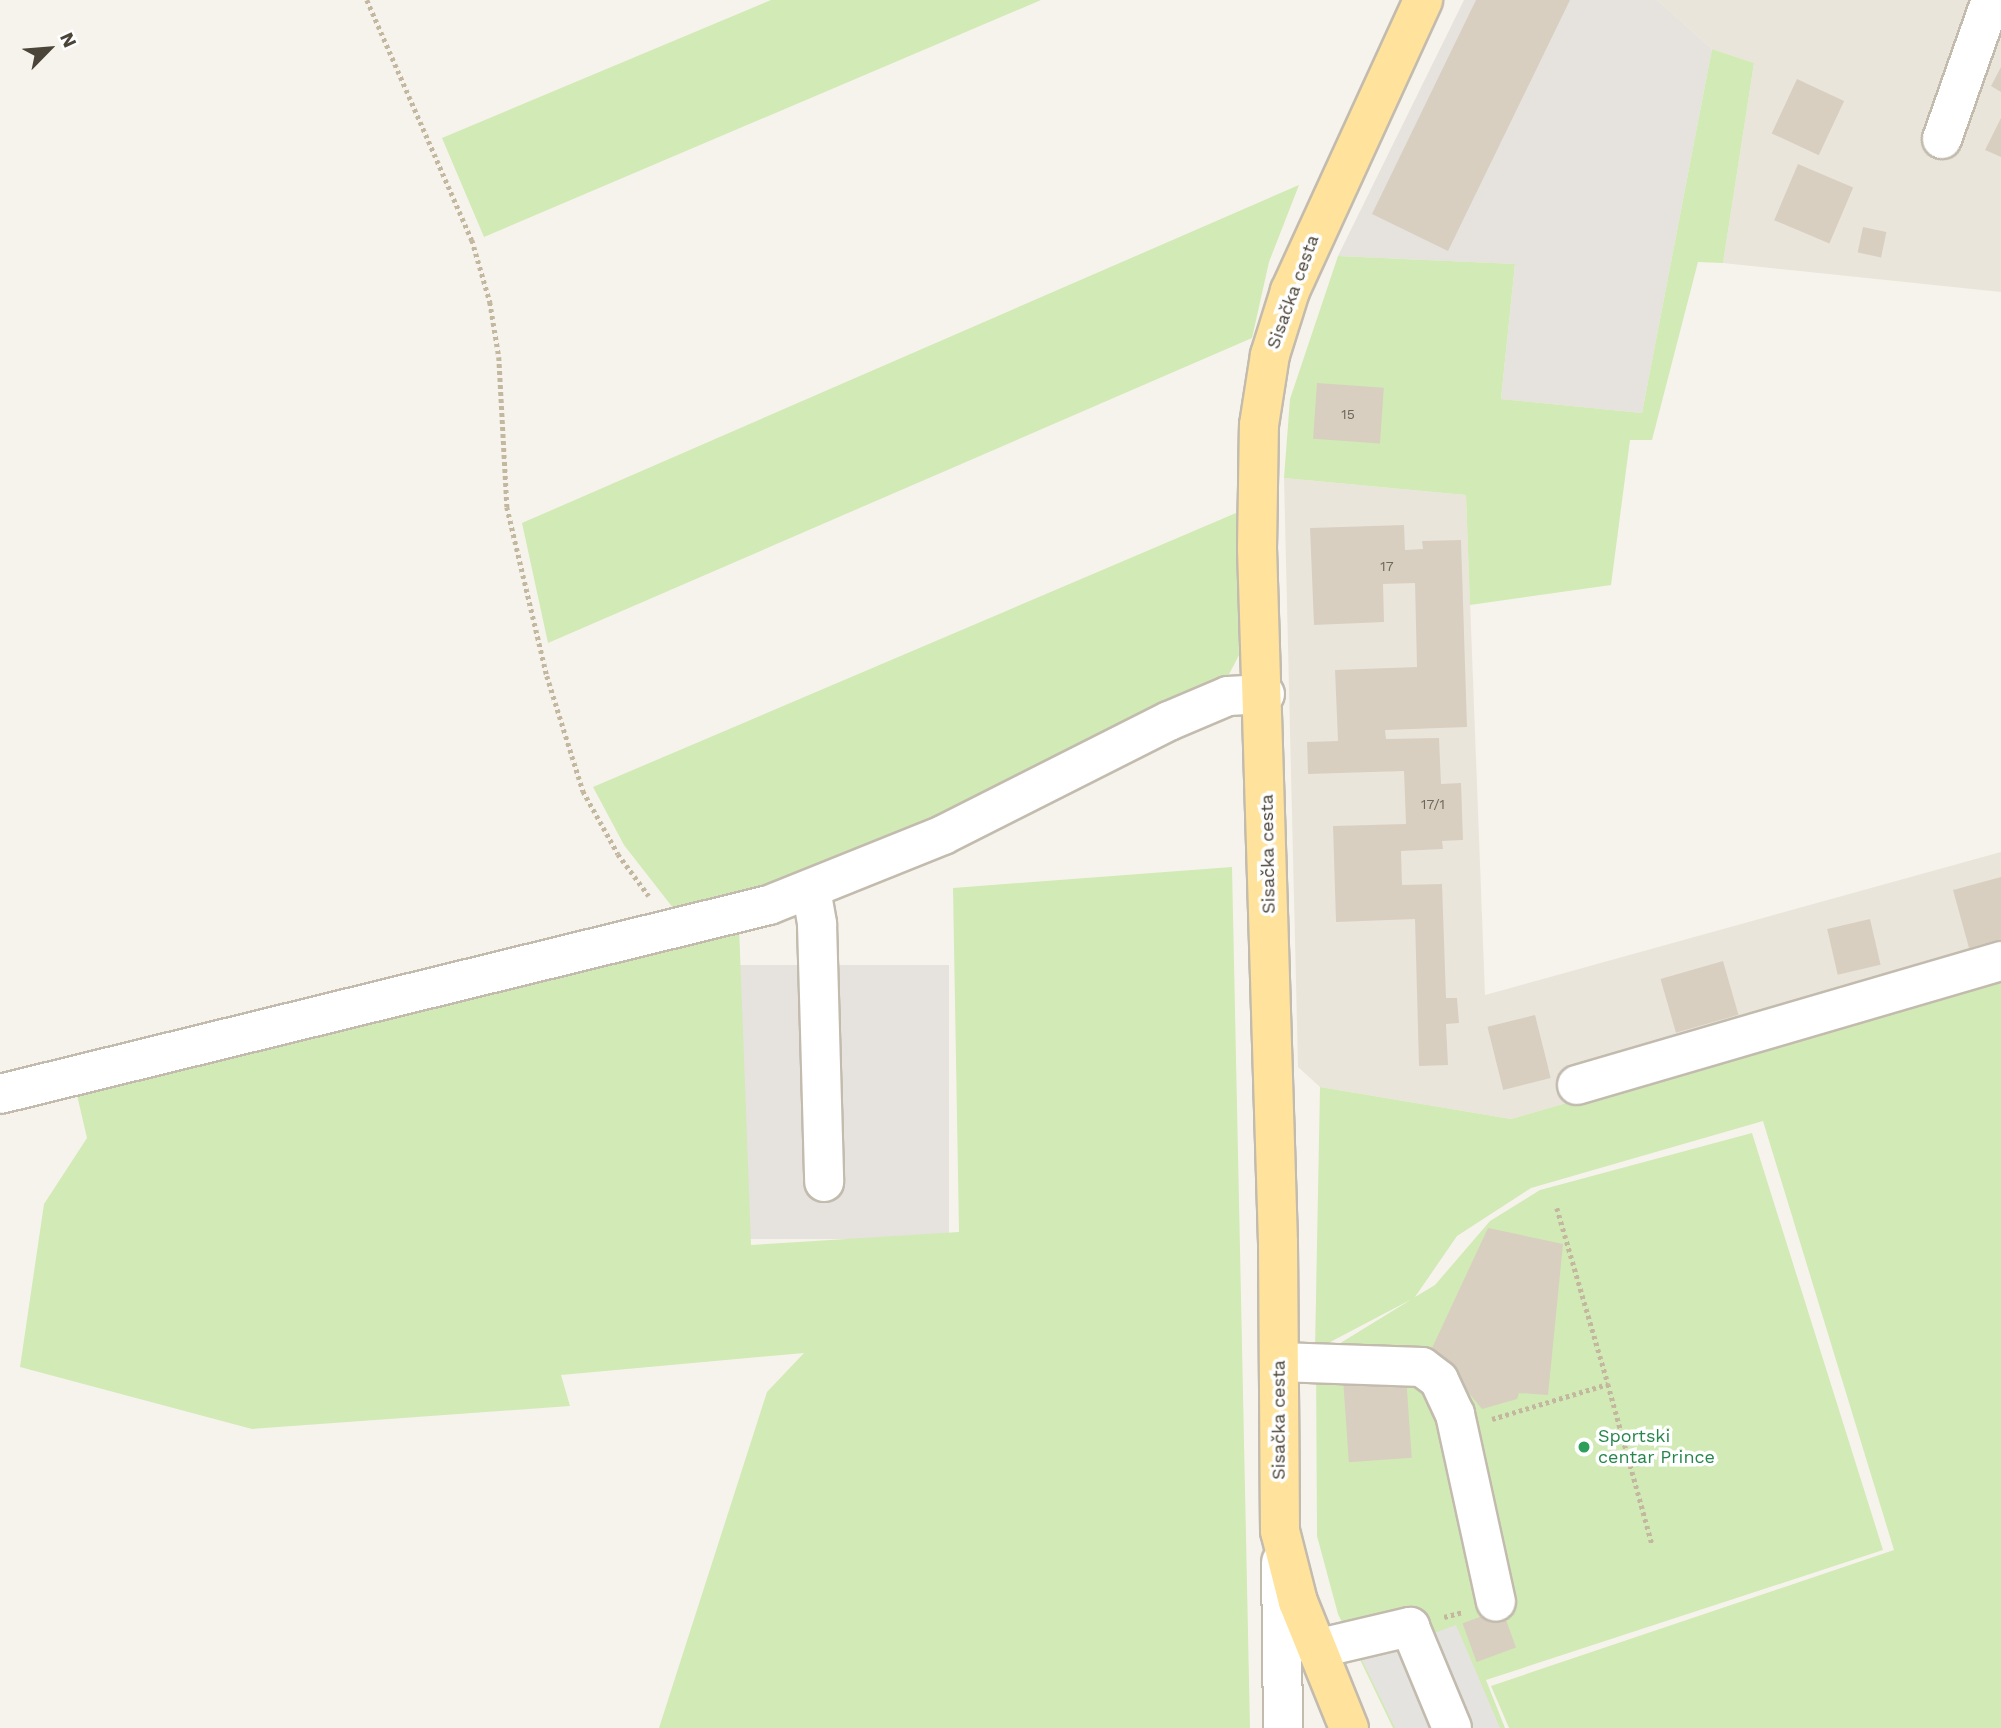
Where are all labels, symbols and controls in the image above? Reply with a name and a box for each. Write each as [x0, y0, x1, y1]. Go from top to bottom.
north arrow [14, 14, 84, 84]
text: N [55, 29, 82, 51]
street label: Sisačka cesta [1262, 232, 1324, 352]
house number: 15 [1341, 406, 1355, 422]
house number: 17 [1380, 558, 1394, 574]
street label: Sisačka cesta [1256, 794, 1280, 914]
house number: 17/1 [1421, 796, 1445, 812]
street label: Sisačka cesta [1268, 1360, 1290, 1480]
place label: Sportski centar Prince [1598, 1426, 1715, 1468]
marker: Sportski centar Prince [1576, 1439, 1592, 1455]

